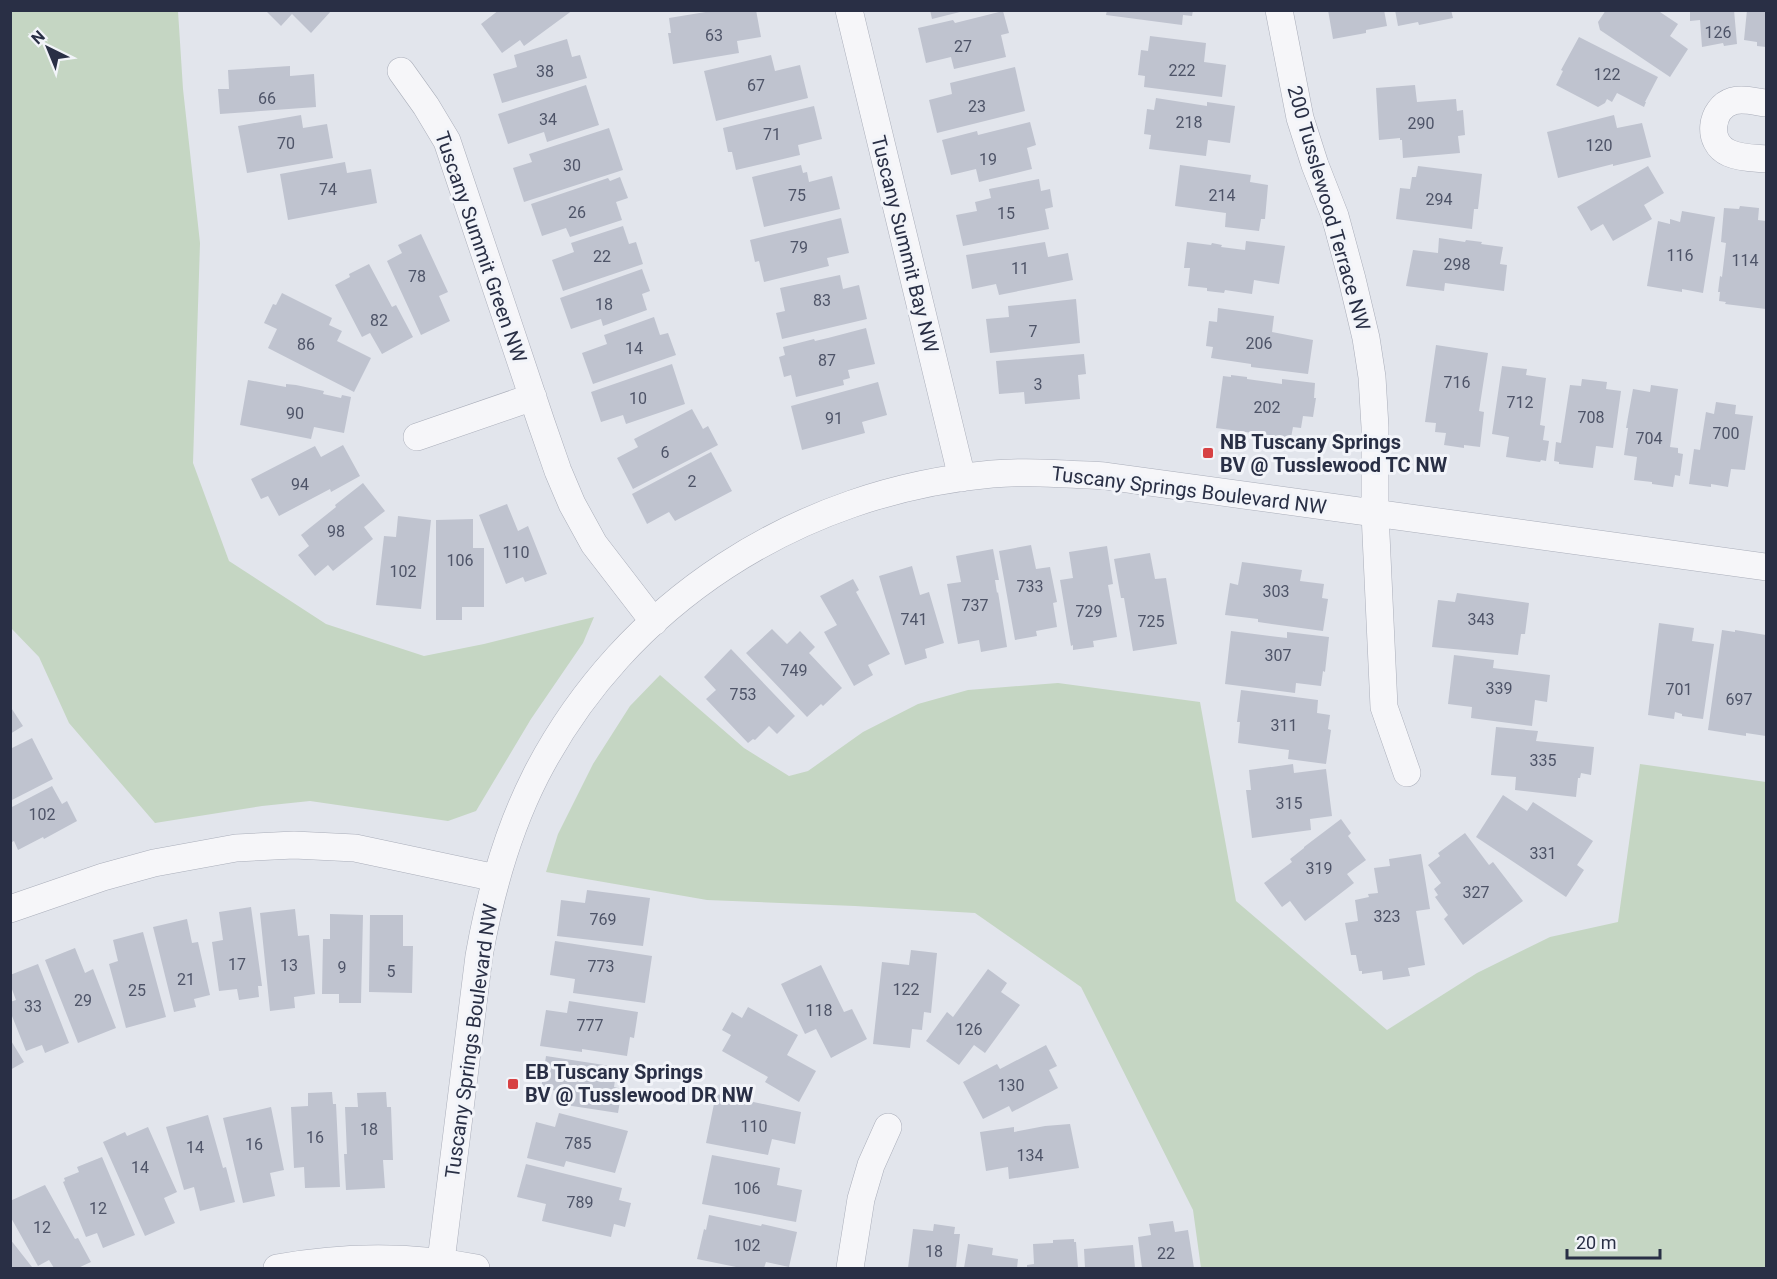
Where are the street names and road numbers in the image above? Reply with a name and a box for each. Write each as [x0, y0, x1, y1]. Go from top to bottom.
street label: 200 Tusslewood Terrace NW [1282, 83, 1376, 334]
street label: Tuscany Summit Green NW [430, 128, 532, 366]
street label: Tuscany Summit Bay NW [866, 133, 944, 355]
street label: Tuscany Springs Boulevard NW [1050, 461, 1328, 519]
street label: Tuscany Springs Boulevard NW [440, 902, 502, 1180]

